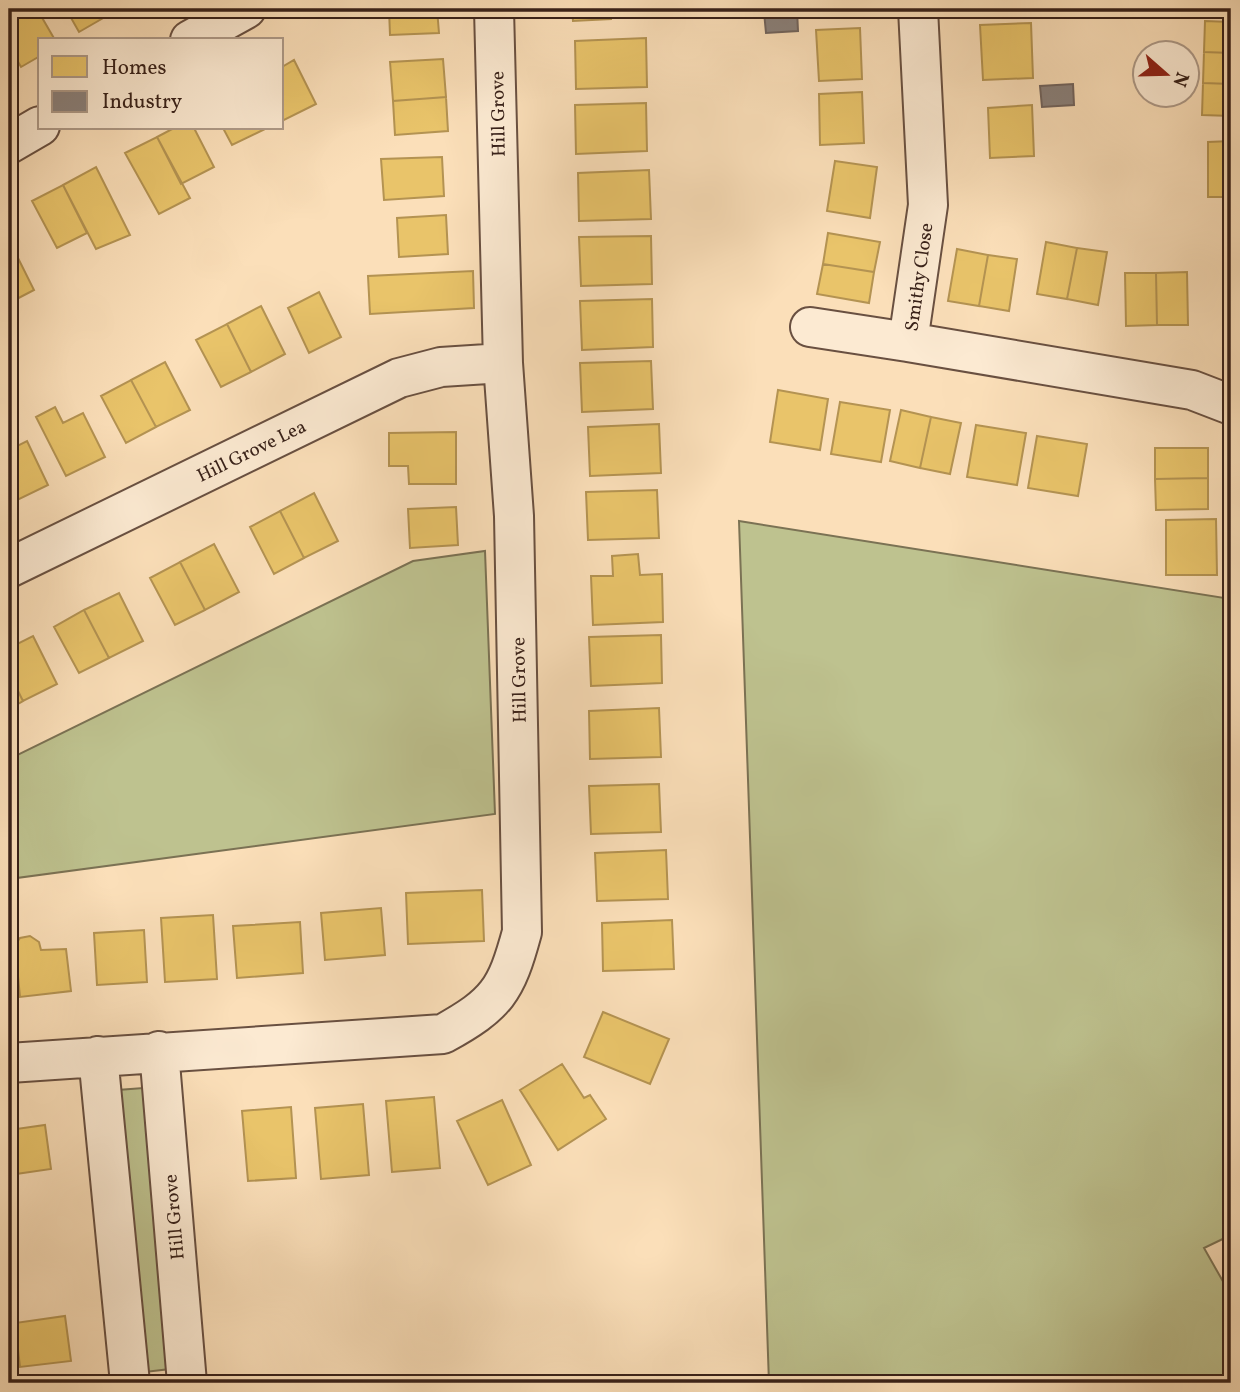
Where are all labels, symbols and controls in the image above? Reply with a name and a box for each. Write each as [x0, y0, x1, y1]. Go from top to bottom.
legend [38, 38, 284, 130]
north arrow [1132, 38, 1202, 108]
text: Homes [102, 54, 167, 83]
text: N [1165, 68, 1195, 90]
street label: Hill Grove [485, 71, 513, 157]
text: Industry [102, 88, 183, 117]
street label: Smithy Close [900, 221, 940, 333]
street label: Hill Grove Lea [193, 414, 311, 490]
street label: Hill Grove [506, 637, 534, 723]
street label: Hill Grove [158, 1173, 192, 1261]

